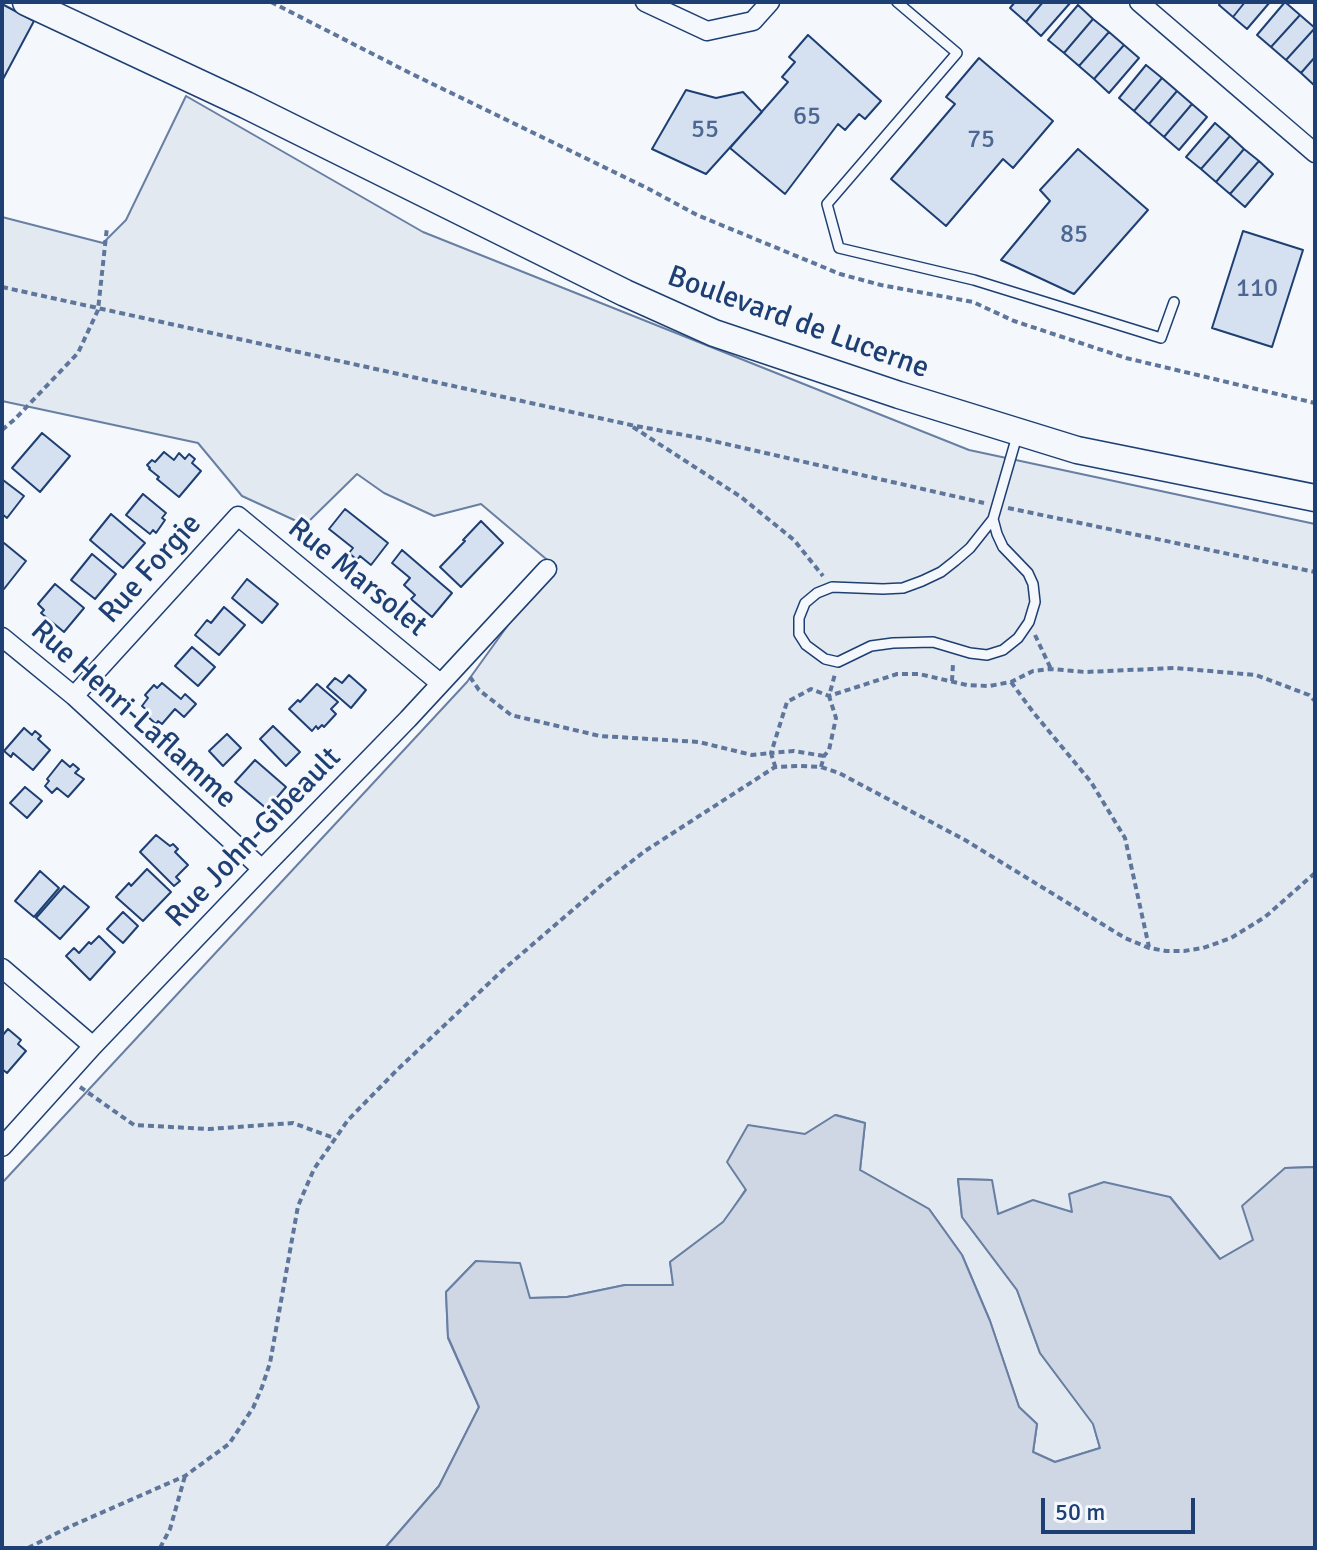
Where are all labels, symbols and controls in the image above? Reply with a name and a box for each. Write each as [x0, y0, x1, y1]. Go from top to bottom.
house number: 65 [793, 101, 821, 133]
house number: 55 [691, 114, 719, 146]
house number: 75 [967, 124, 995, 156]
house number: 85 [1060, 219, 1088, 251]
street label: Boulevard de Lucerne [662, 259, 934, 387]
house number: 110 [1236, 273, 1278, 305]
street label: Rue Forgie [92, 507, 210, 631]
street label: Rue Marsolet [280, 511, 434, 645]
street label: Rue Henri-Laflamme [23, 613, 243, 817]
street label: Rue John-Gibeault [159, 741, 349, 935]
scale bar [1045, 1482, 1199, 1532]
text: 50 m [1055, 1497, 1105, 1527]

